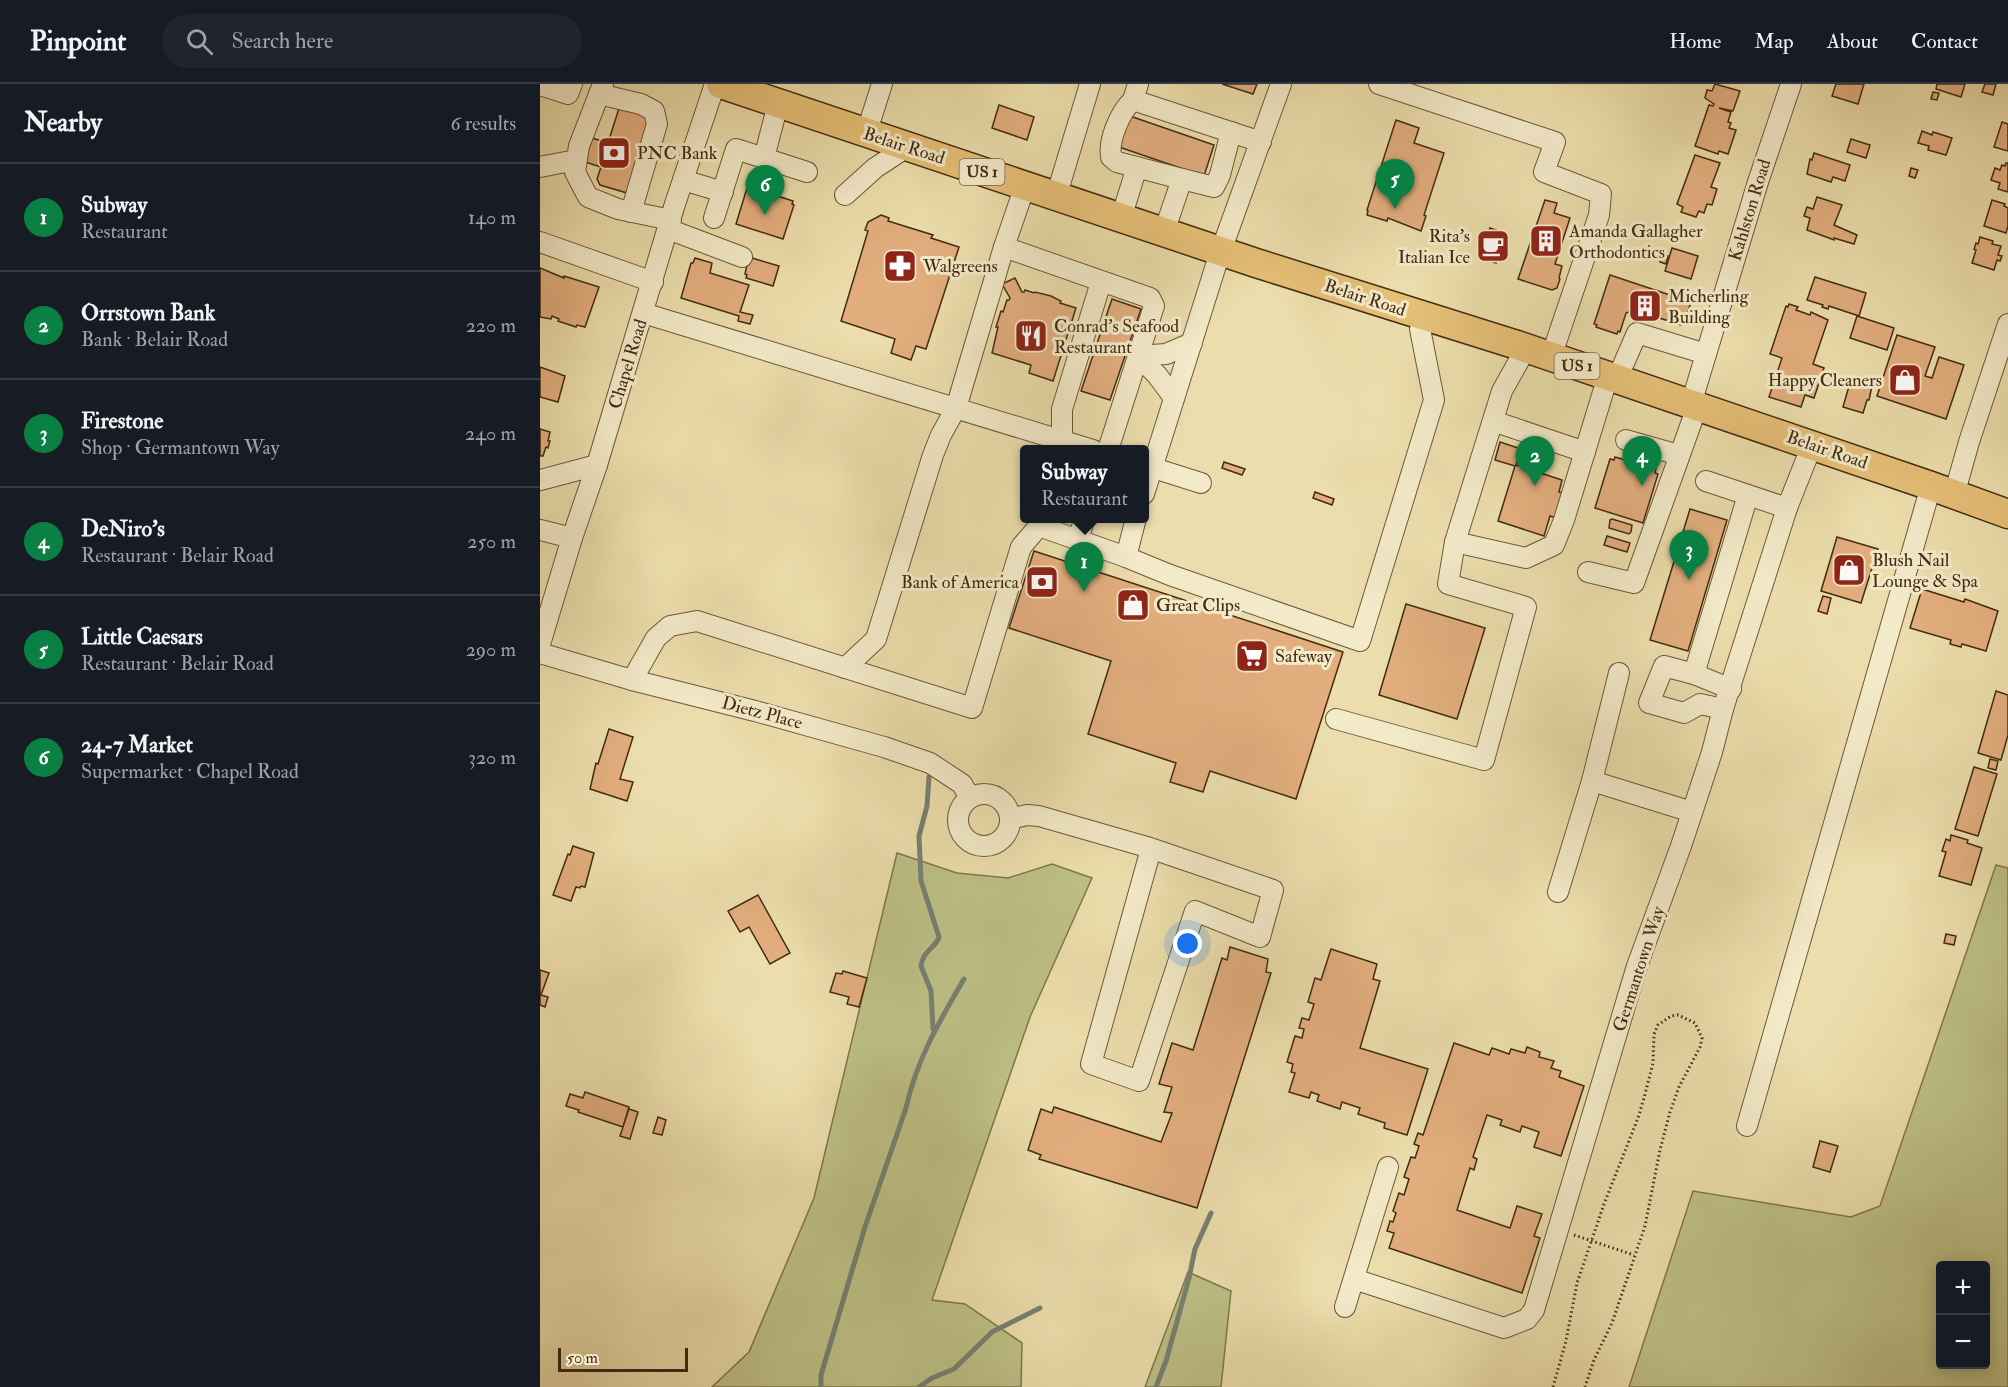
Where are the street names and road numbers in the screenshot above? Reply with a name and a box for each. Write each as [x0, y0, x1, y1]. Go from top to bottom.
street label: Belair Road [860, 122, 948, 170]
street label: Kahlston Road [1724, 156, 1776, 264]
road number: US 1 [960, 159, 1004, 185]
street label: Belair Road [1321, 274, 1409, 322]
street label: Chapel Road [603, 316, 653, 412]
road number: US 1 [1554, 353, 1600, 379]
street label: Belair Road [1783, 425, 1871, 475]
street label: Dietz Place [719, 691, 805, 735]
street label: Germantown Way [1608, 902, 1670, 1035]

